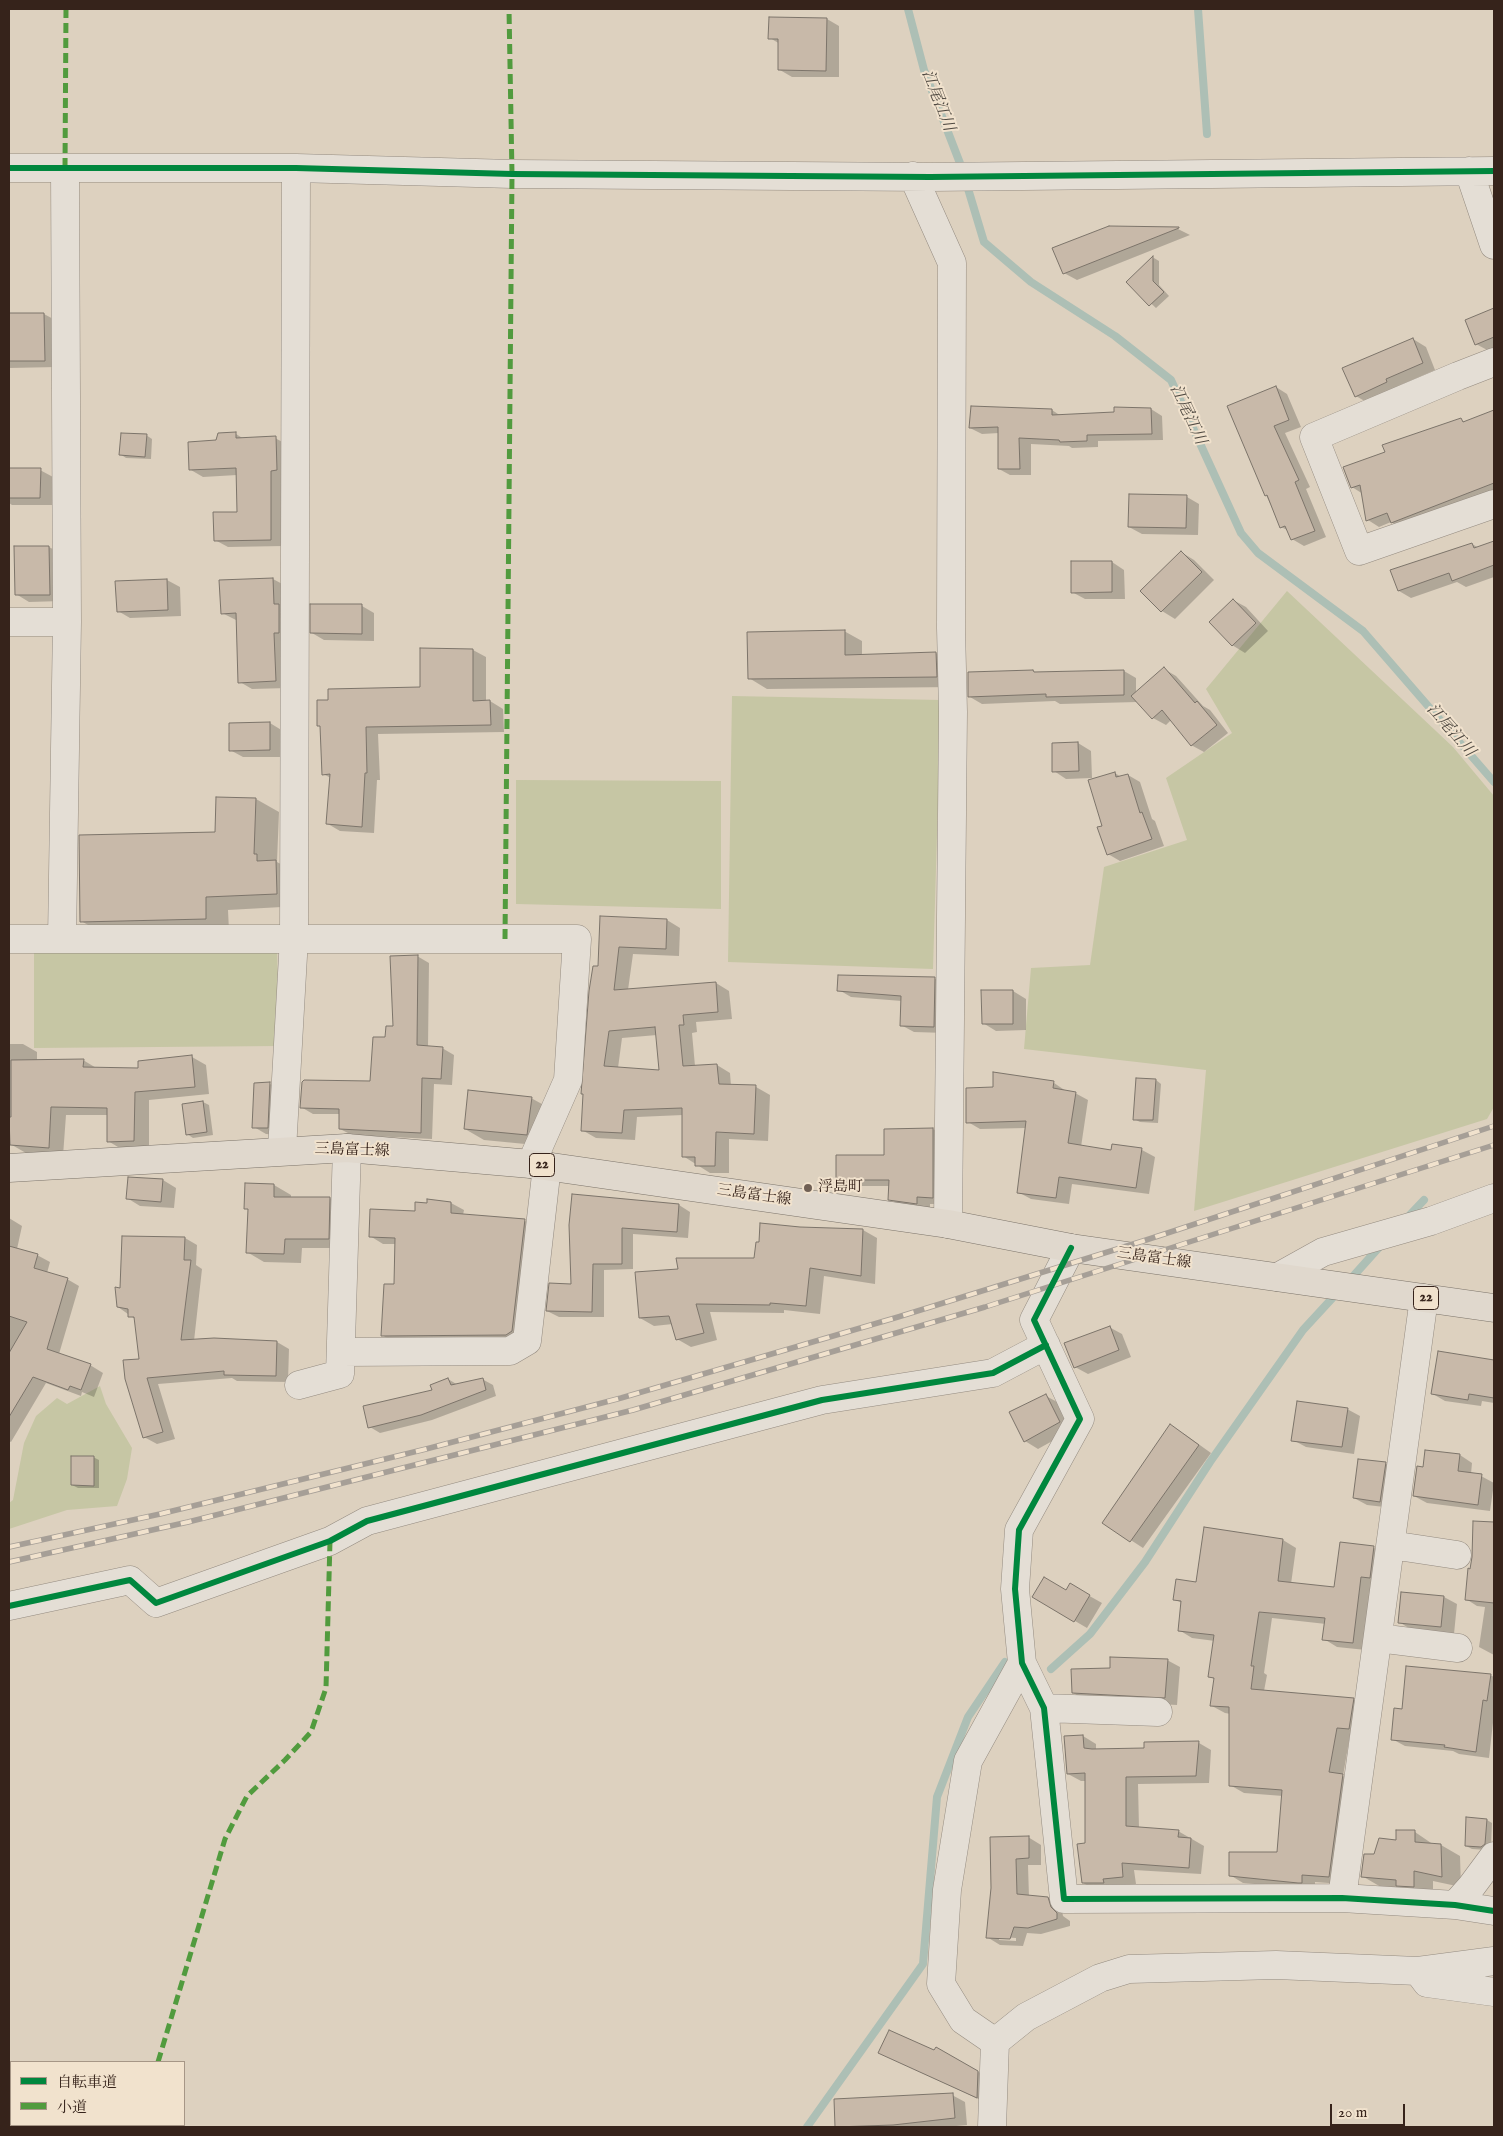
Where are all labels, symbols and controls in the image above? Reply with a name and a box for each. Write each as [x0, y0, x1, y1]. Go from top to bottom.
water label: 江尾江川 [917, 68, 957, 134]
water label: 江尾江川 [1165, 382, 1209, 448]
water label: 江尾江川 [1422, 701, 1478, 761]
street label: 三島富士線 [314, 1141, 390, 1161]
road number: 22 [530, 1154, 554, 1176]
place label: 浮島町 [818, 1179, 863, 1197]
street label: 三島富士線 [716, 1182, 792, 1210]
marker: 浮島町 [802, 1182, 814, 1194]
street label: 三島富士線 [1116, 1245, 1192, 1273]
road number: 22 [1414, 1286, 1438, 1310]
legend [10, 2061, 185, 2126]
text: 自転車道 [57, 2073, 117, 2092]
scale bar [1333, 2094, 1408, 2126]
text: 小道 [57, 2098, 87, 2117]
text: 20 m [1338, 2103, 1367, 2122]

